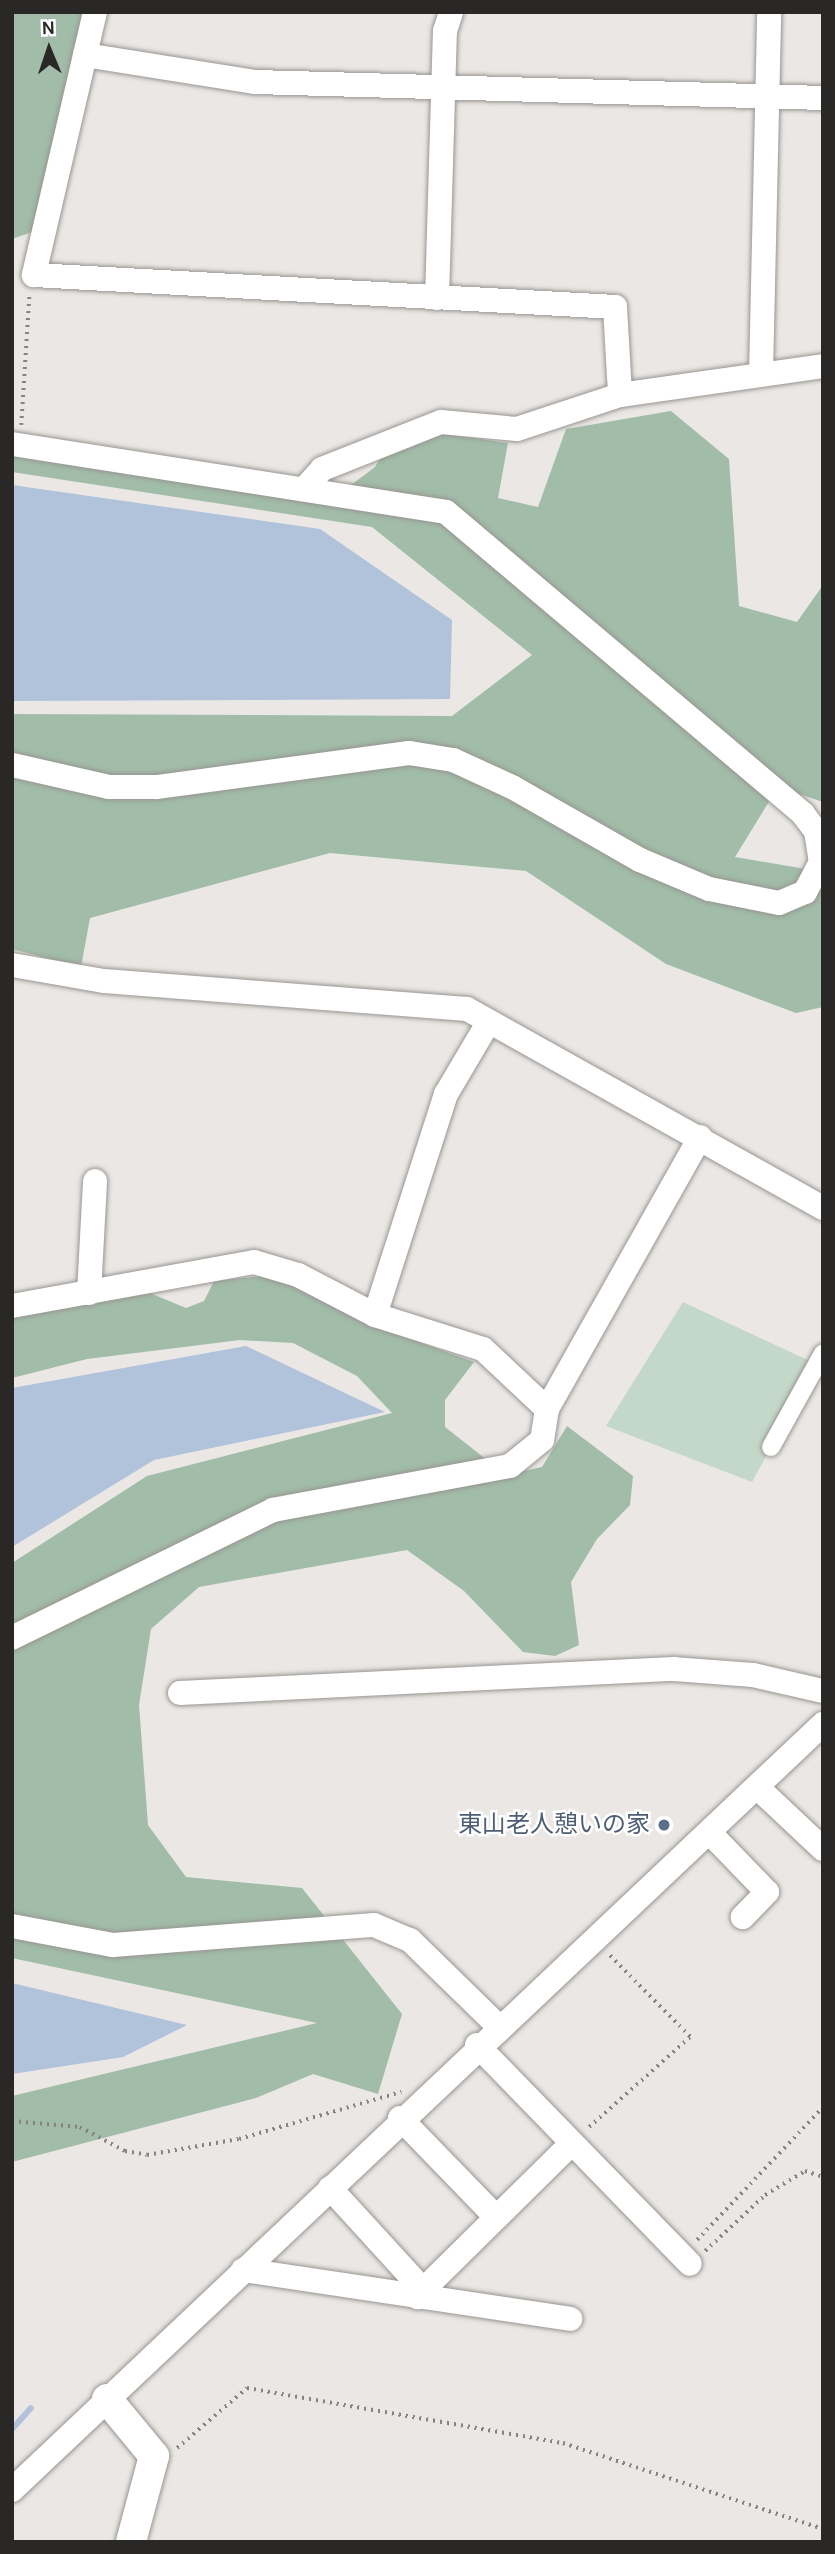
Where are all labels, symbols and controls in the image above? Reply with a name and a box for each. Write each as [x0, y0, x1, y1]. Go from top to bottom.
north arrow [14, 14, 84, 84]
text: N [41, 17, 55, 39]
place label: 東山老人憩いの家 [458, 1811, 650, 1839]
marker: 東山老人憩いの家 [656, 1817, 672, 1833]

